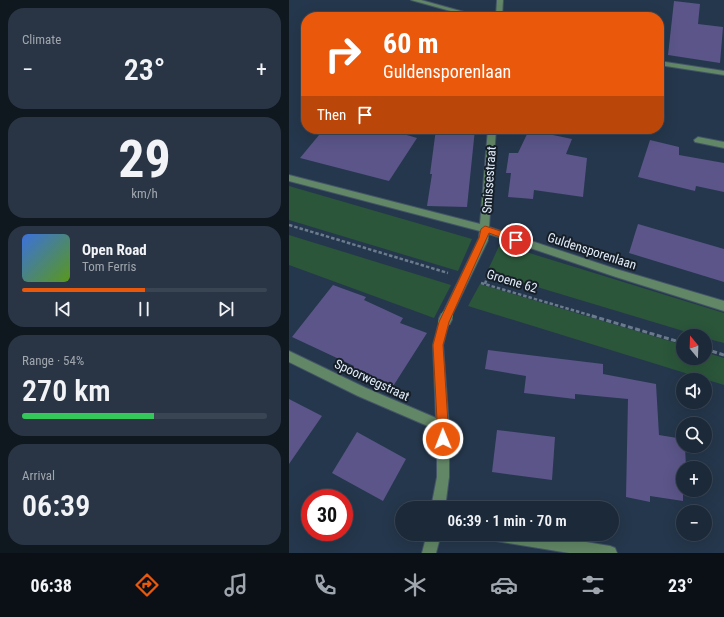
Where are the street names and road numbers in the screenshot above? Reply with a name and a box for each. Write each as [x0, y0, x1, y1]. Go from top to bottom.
street label: Smissestraat [479, 146, 499, 214]
street label: Guldensporenlaan [546, 230, 638, 272]
street label: Groene 62 [485, 266, 539, 296]
street label: Spoorwegstraat [332, 356, 412, 404]

